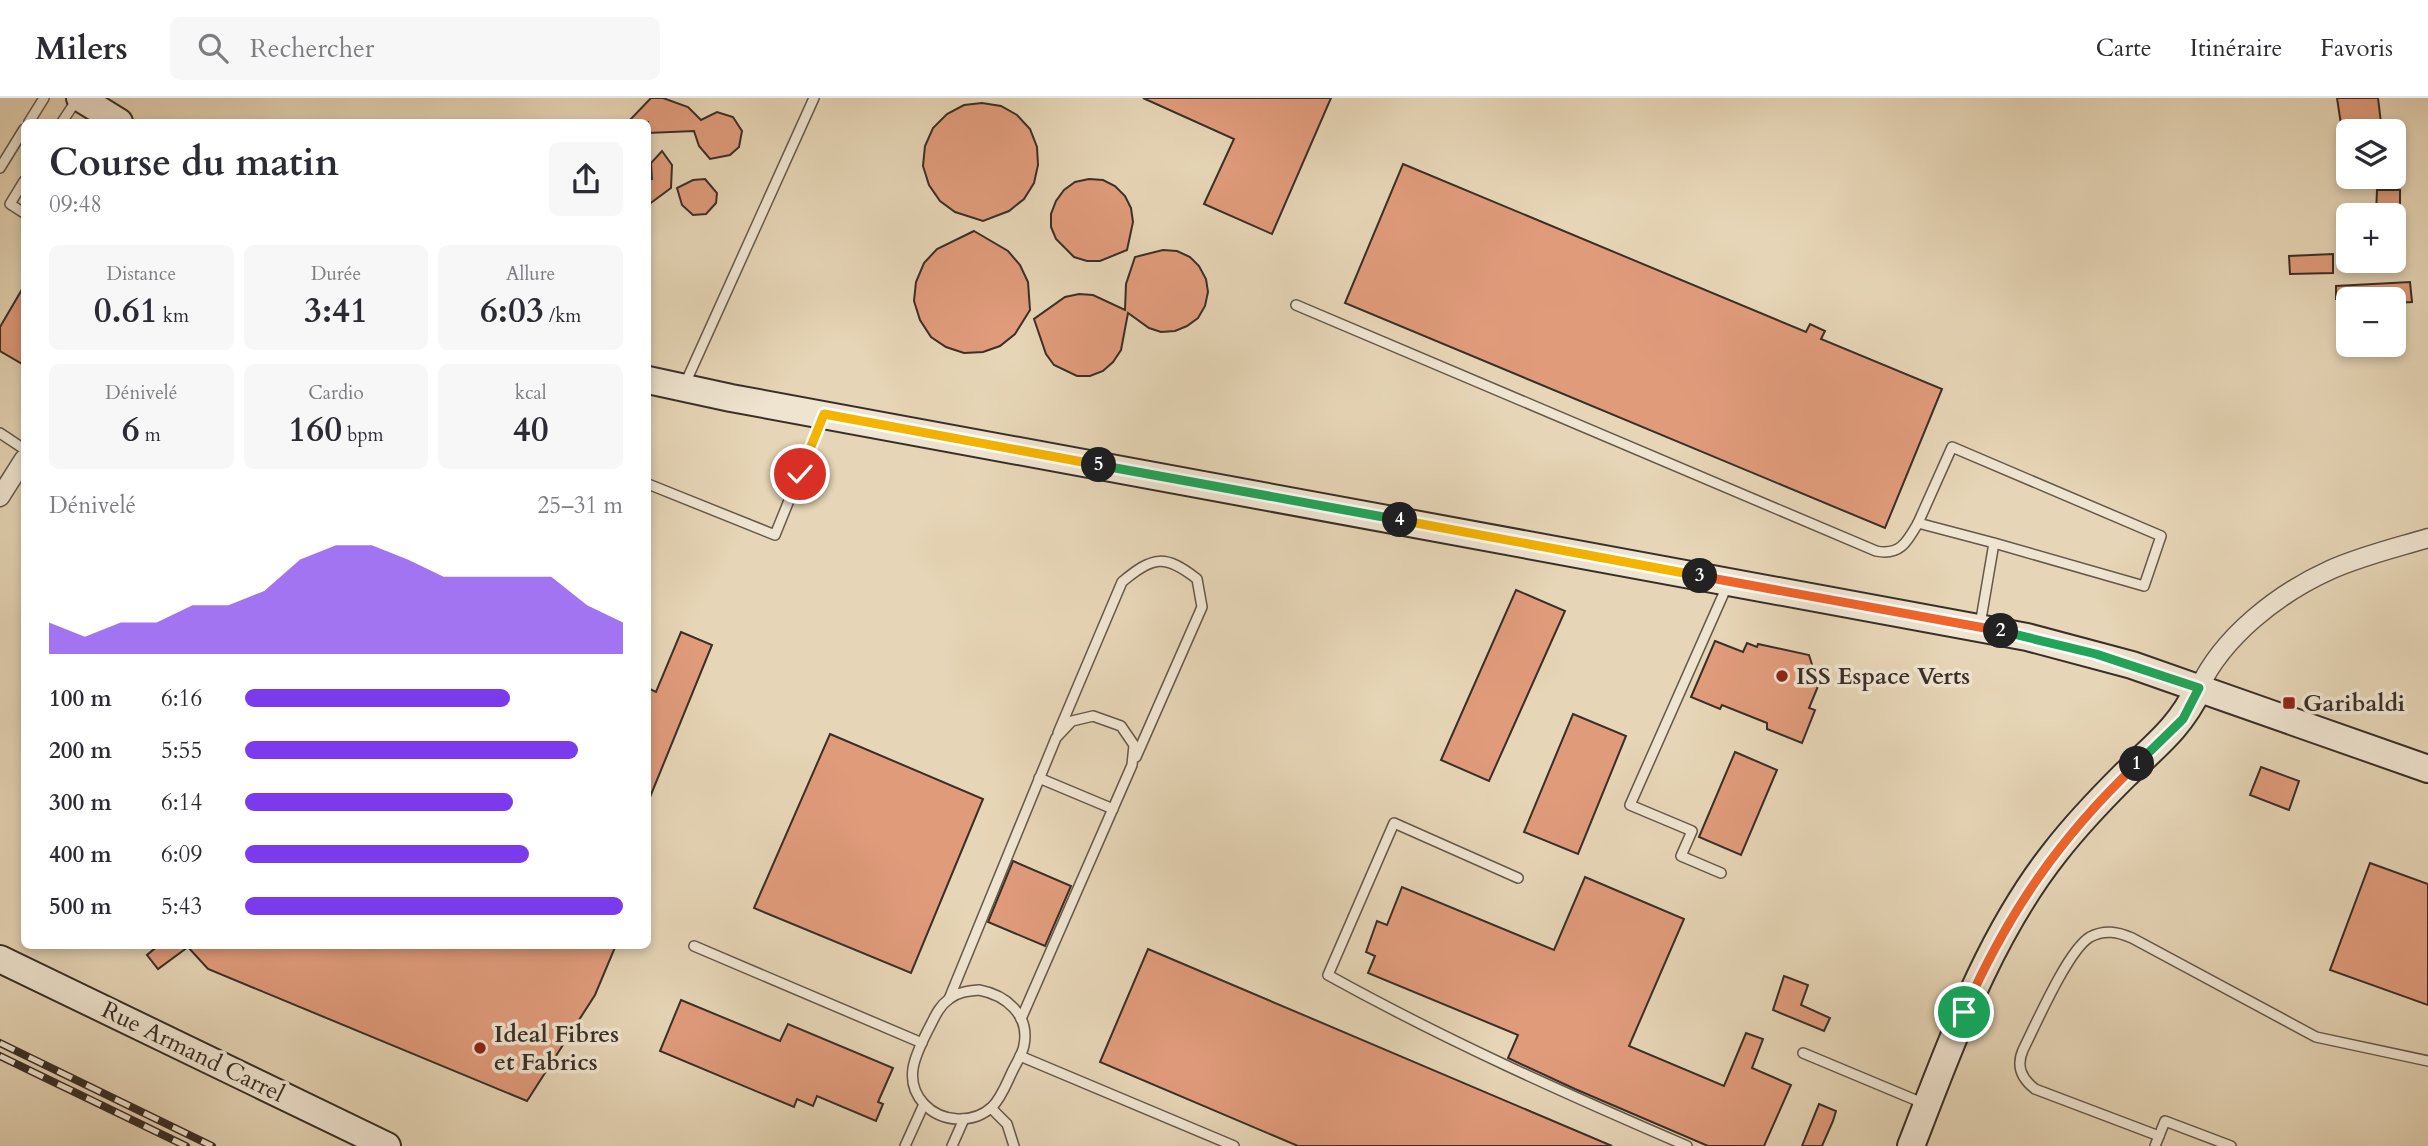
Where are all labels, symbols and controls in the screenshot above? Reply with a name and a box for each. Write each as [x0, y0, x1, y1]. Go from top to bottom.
search box [170, 17, 660, 80]
text: Milers [35, 26, 128, 71]
icon: search [194, 29, 232, 67]
text: Rechercher [250, 31, 374, 66]
text: Carte [2096, 32, 2152, 65]
text: Itinéraire [2190, 32, 2282, 65]
text: Favoris [2320, 32, 2393, 65]
map controls [2336, 119, 2406, 357]
button: layers [2336, 119, 2406, 189]
text: Course du matin [49, 137, 339, 189]
button: share [549, 142, 623, 216]
text: 09:48 [49, 189, 102, 220]
button: + [2336, 203, 2406, 273]
text: Distance [107, 261, 176, 287]
text: Durée [311, 261, 361, 287]
text: Allure [506, 261, 555, 287]
text: 0.61 [94, 287, 158, 335]
text: 3:41 [304, 287, 368, 335]
text: 6:03 [480, 287, 544, 335]
button: − [2336, 287, 2406, 357]
text: km [158, 303, 189, 329]
text: /km [544, 303, 581, 329]
text: Dénivelé [105, 380, 177, 406]
text: Cardio [308, 380, 364, 406]
text: kcal [515, 380, 547, 406]
text: 6 [122, 406, 140, 454]
text: 160 [288, 406, 342, 454]
text: 40 [513, 406, 549, 454]
text: m [140, 422, 161, 448]
text: bpm [342, 422, 384, 448]
pin [770, 444, 830, 504]
pin: 5 [1082, 448, 1116, 482]
text: 5 [1094, 451, 1103, 477]
icon: check [781, 455, 819, 493]
text: Dénivelé [49, 490, 136, 521]
text: 25–31 m [538, 490, 623, 521]
pin: 4 [1382, 502, 1418, 538]
text: 4 [1395, 506, 1404, 532]
pin: 3 [1682, 559, 1718, 594]
text: 3 [1695, 562, 1704, 588]
pin: 2 [1983, 614, 2018, 648]
text: 2 [1996, 617, 2005, 643]
place label: ISS Espace Verts [1796, 660, 1970, 693]
marker: ISS Espace Verts [1774, 668, 1790, 684]
text: 100 m [49, 683, 112, 714]
text: 6:16 [161, 683, 202, 714]
place label: Garibaldi [2303, 687, 2405, 720]
marker: Garibaldi [2281, 695, 2297, 711]
text: 200 m [49, 735, 112, 766]
text: 5:55 [161, 735, 202, 766]
pin: 1 [2120, 746, 2154, 782]
text: 1 [2132, 750, 2141, 776]
text: 300 m [49, 787, 112, 818]
text: 6:14 [161, 787, 202, 818]
text: 400 m [49, 839, 112, 870]
text: 6:09 [161, 839, 202, 870]
text: 500 m [49, 891, 112, 922]
text: 5:43 [161, 891, 202, 922]
pin [1934, 982, 1994, 1042]
street label: Rue Armand Carrel [96, 993, 290, 1111]
icon: arrive [1945, 993, 1983, 1031]
place label: Ideal Fibres et Fabrics [494, 1018, 619, 1079]
marker: Ideal Fibres et Fabrics [472, 1040, 488, 1056]

